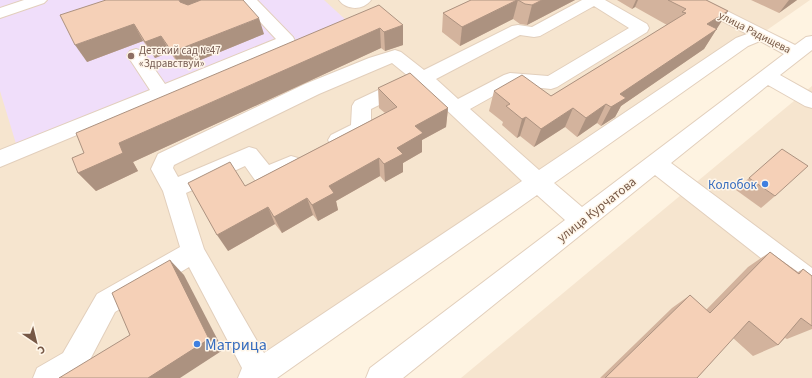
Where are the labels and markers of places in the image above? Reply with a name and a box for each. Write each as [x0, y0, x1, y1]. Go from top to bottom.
place label: Детский сад №47 «Здравствуй» [139, 43, 221, 71]
marker: Детский сад №47 «Здравствуй» [126, 51, 136, 61]
place label: Колобок [708, 176, 758, 194]
marker: Колобок [760, 179, 770, 189]
place label: Матрица [205, 334, 267, 356]
marker: Матрица [192, 339, 202, 349]

